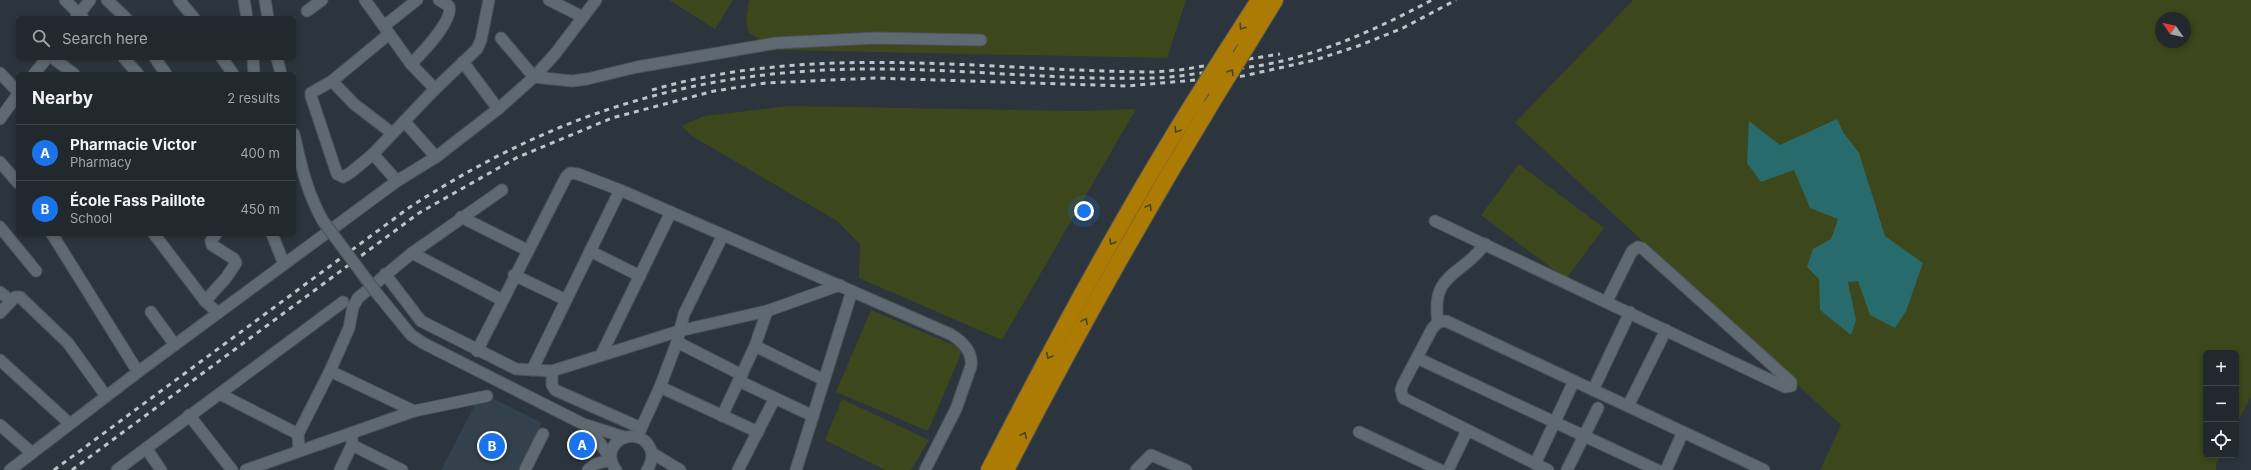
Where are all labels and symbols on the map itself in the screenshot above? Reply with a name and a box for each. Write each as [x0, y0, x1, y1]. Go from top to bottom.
north arrow [2155, 12, 2191, 48]
one-way arrow [1239, 23, 1246, 30]
one-way arrow [1227, 69, 1234, 76]
one-way arrow [1174, 126, 1181, 133]
your location [1074, 201, 1094, 221]
one-way arrow [1144, 204, 1151, 211]
one-way arrow [1109, 238, 1116, 245]
one-way arrow [1081, 318, 1088, 325]
one-way arrow [1046, 352, 1053, 359]
pin: A [569, 430, 595, 460]
pin: B [479, 431, 505, 461]
one-way arrow [1019, 432, 1027, 440]

